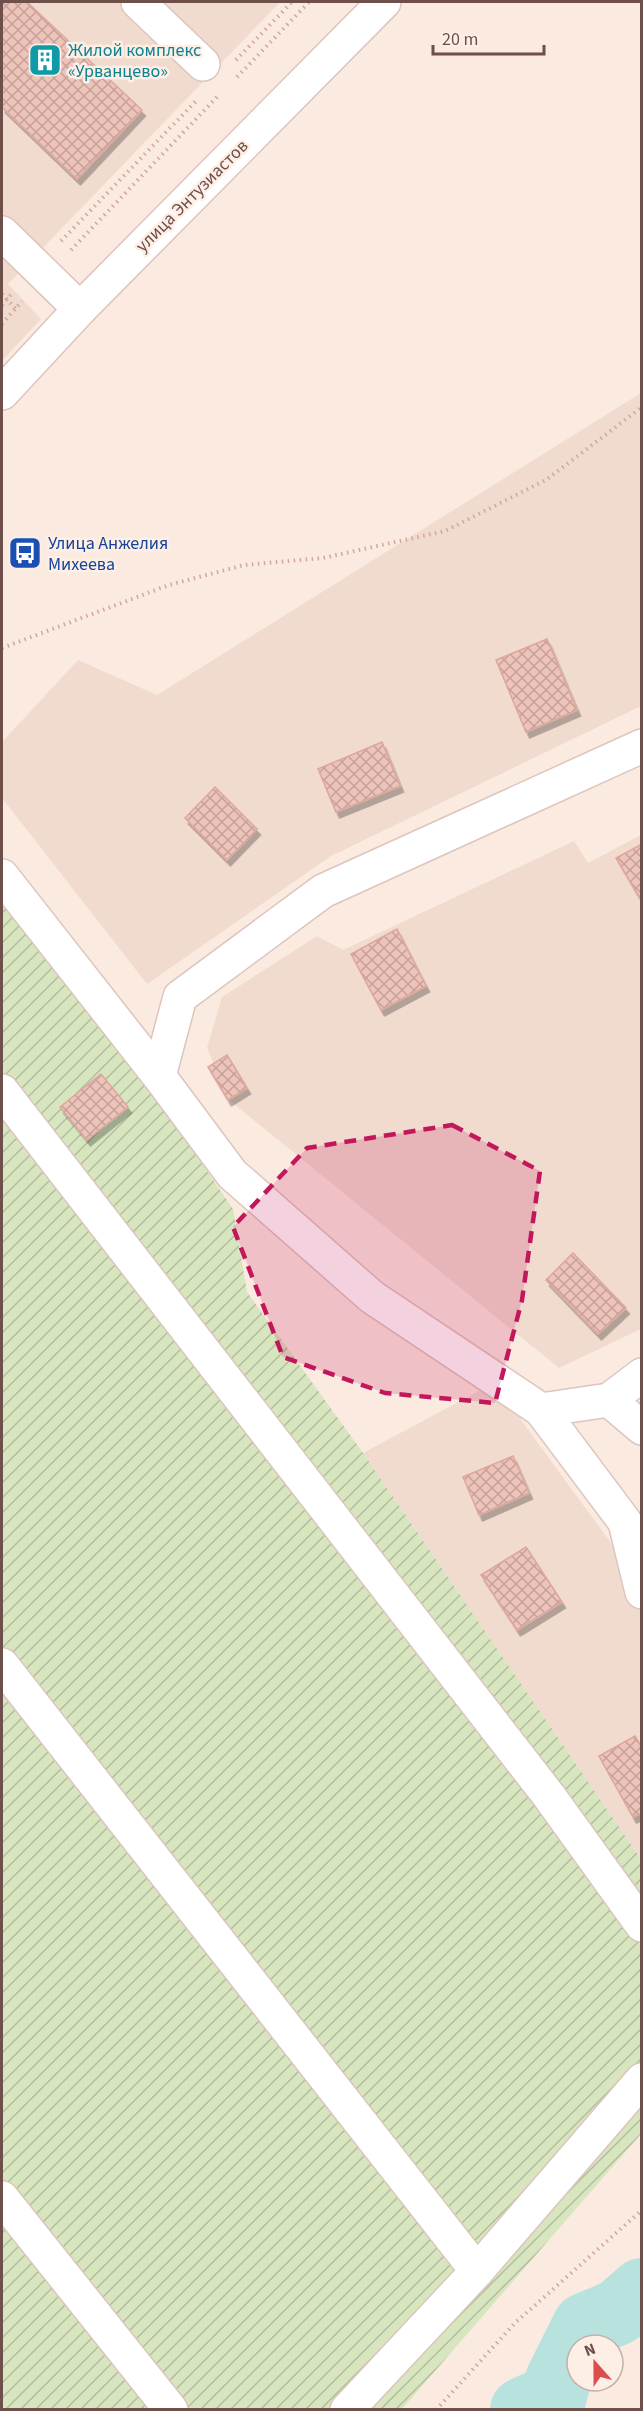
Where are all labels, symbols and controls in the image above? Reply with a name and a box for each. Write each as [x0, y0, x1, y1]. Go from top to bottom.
scale bar [433, 18, 544, 56]
text: 20 m [442, 27, 478, 52]
place label: Жилой комплекс «Урванцево» [68, 38, 201, 84]
building icon: Жилой комплекс «Урванцево» [27, 42, 63, 78]
street label: улица Энтузиастов [130, 134, 254, 258]
place label: Улица Анжелия Михеева [48, 531, 168, 577]
bus stop icon: Улица Анжелия Михеева [7, 535, 43, 571]
north arrow [565, 2333, 625, 2393]
text: N [581, 2338, 599, 2362]

